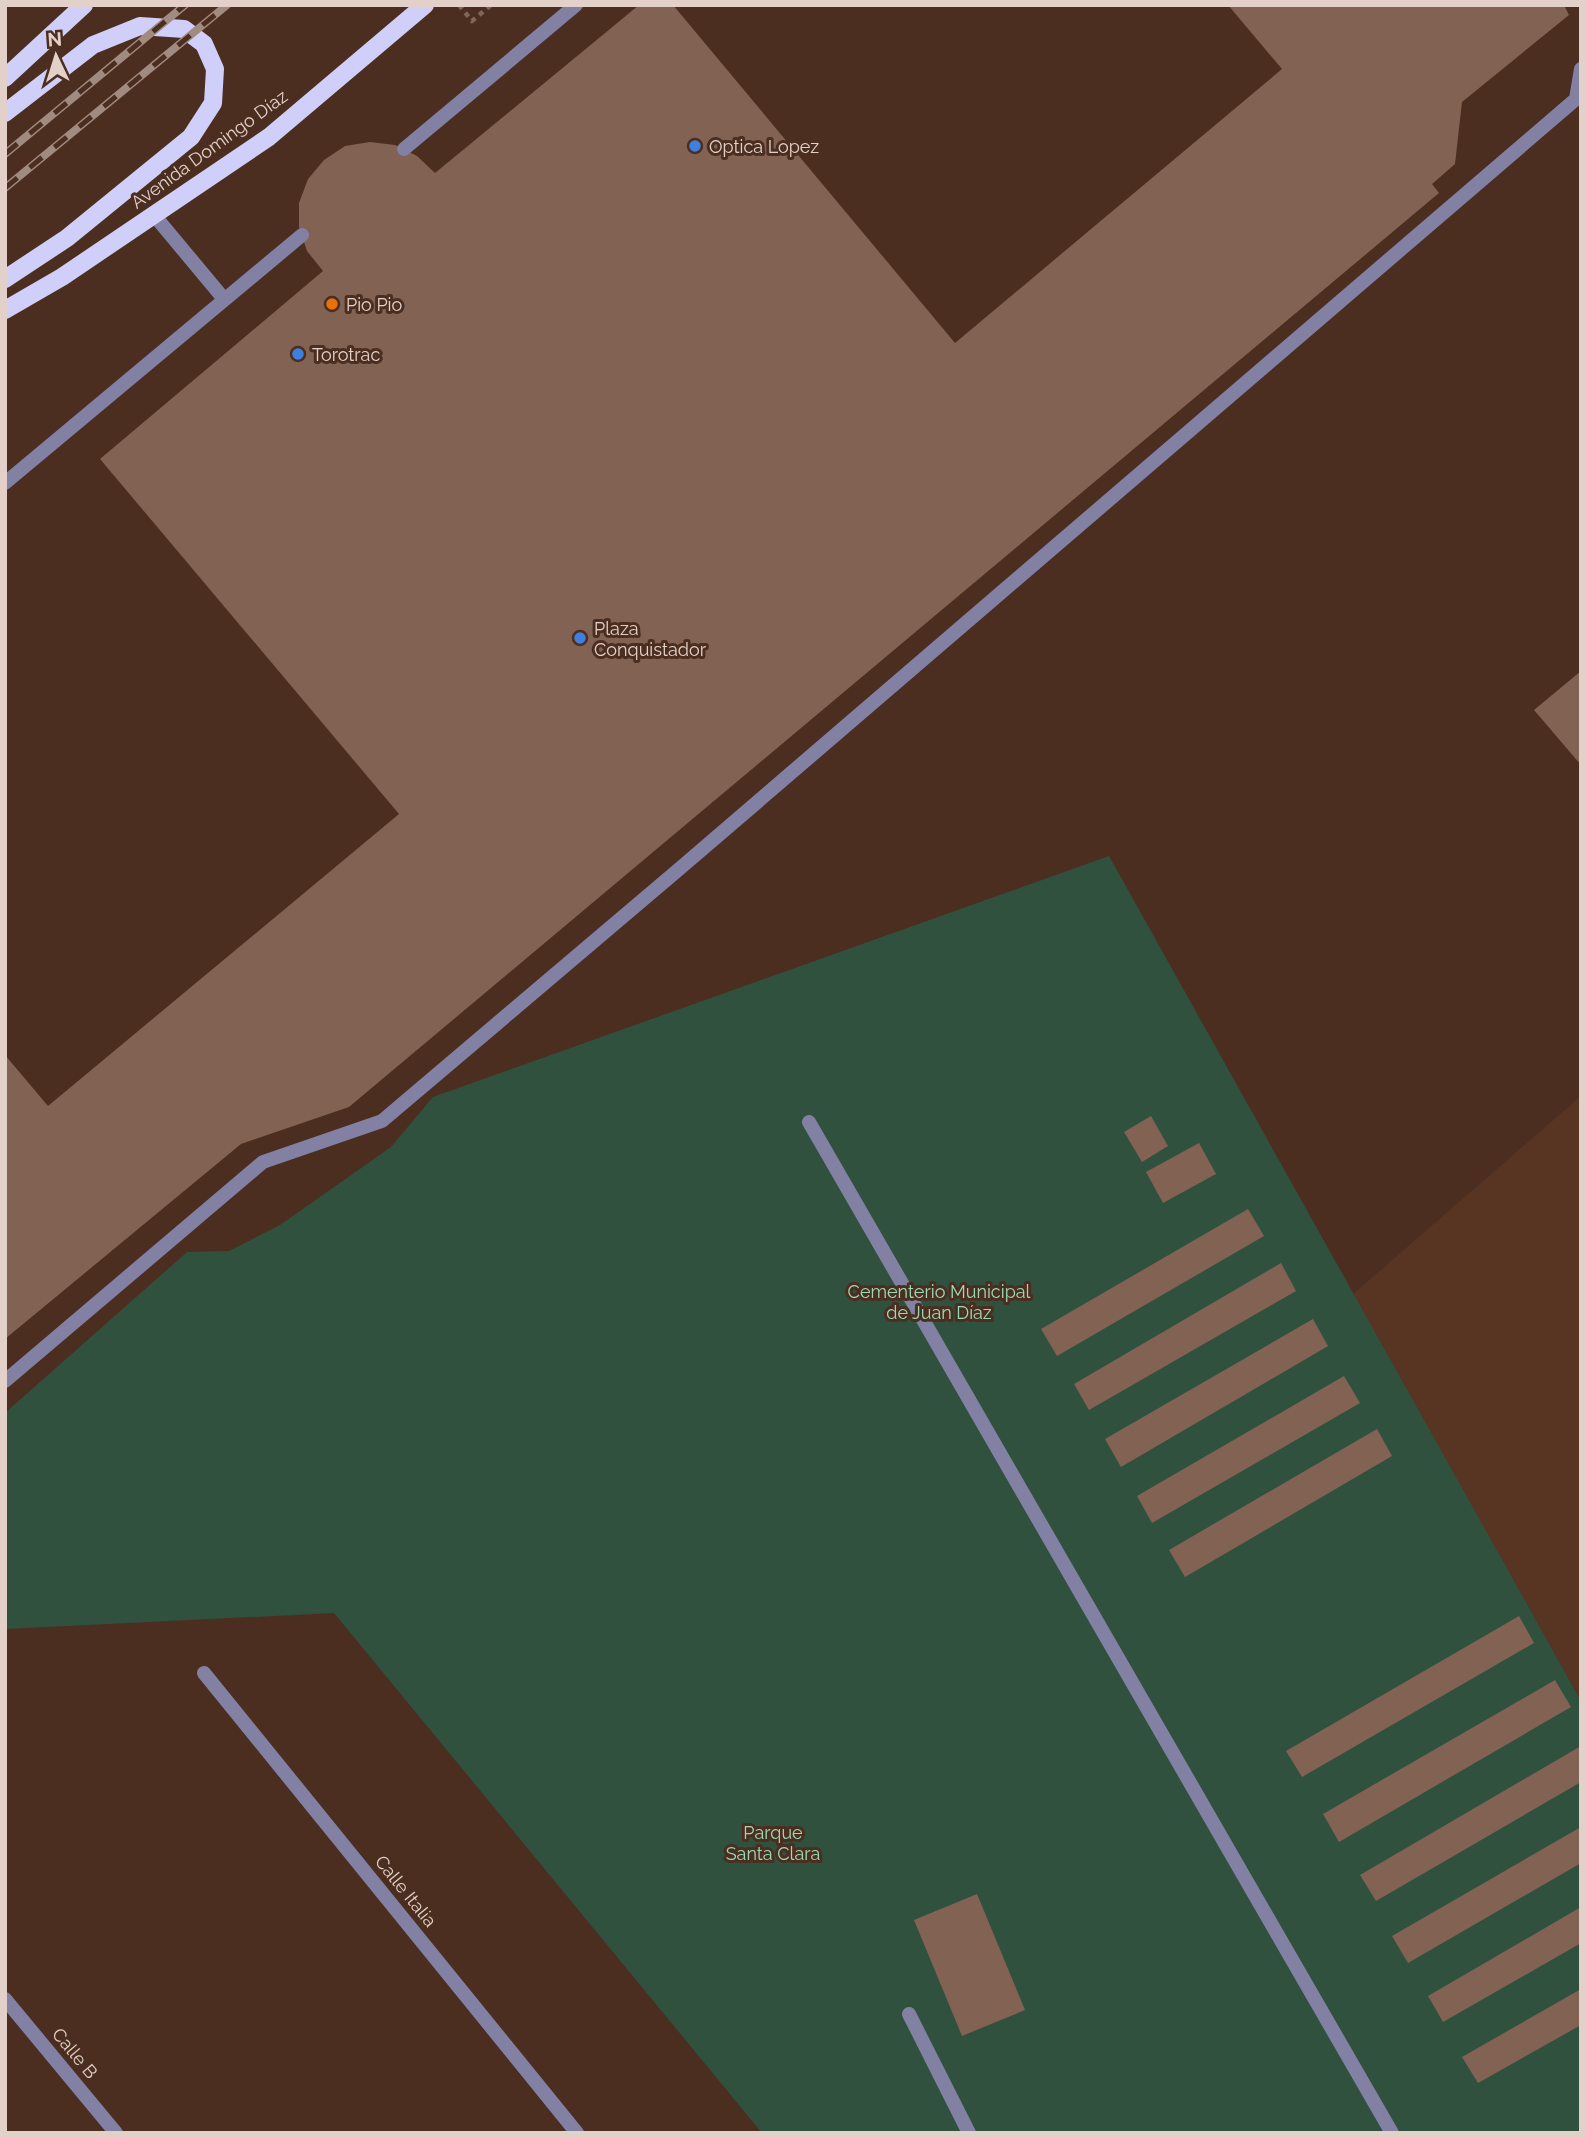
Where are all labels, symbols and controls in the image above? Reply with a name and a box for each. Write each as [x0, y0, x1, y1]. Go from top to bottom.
north arrow [21, 21, 91, 91]
text: N [47, 28, 63, 51]
street label: Avenida Domingo Díaz [127, 85, 291, 213]
place label: Optica Lopez [709, 136, 819, 157]
marker: Optica Lopez [687, 138, 703, 154]
place label: Pio Pio [346, 294, 403, 315]
marker: Pio Pio [324, 296, 340, 312]
place label: Torotrac [312, 344, 380, 365]
marker: Torotrac [290, 346, 306, 362]
place label: Plaza Conquistador [594, 618, 707, 660]
marker: Plaza Conquistador [572, 630, 588, 646]
park label: Cementerio Municipal de Juan Díaz [848, 1281, 1031, 1323]
park label: Parque Santa Clara [726, 1822, 820, 1864]
street label: Calle Italia [371, 1851, 441, 1931]
street label: Calle B [48, 2024, 102, 2082]

